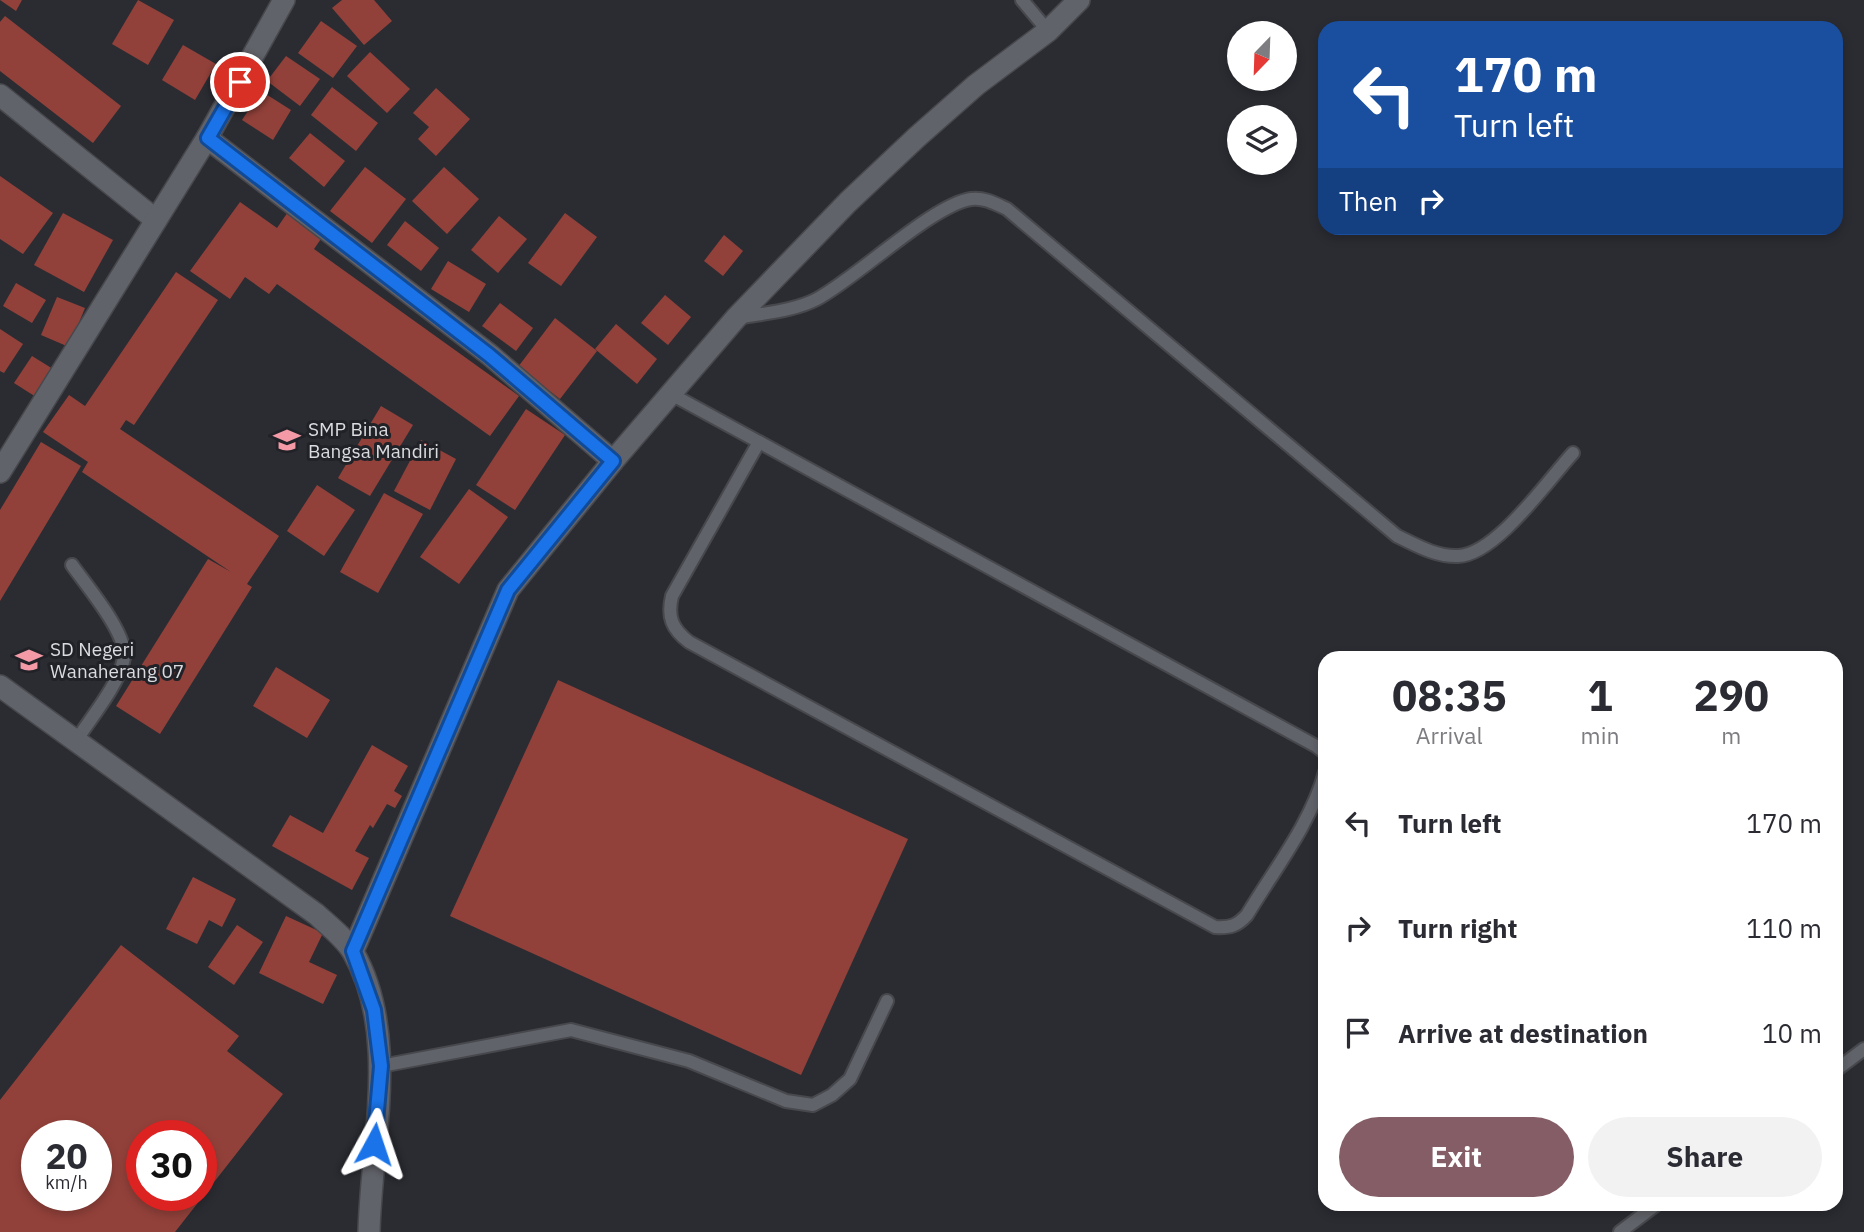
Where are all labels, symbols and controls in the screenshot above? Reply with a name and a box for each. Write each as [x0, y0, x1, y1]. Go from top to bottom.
north arrow [1227, 21, 1297, 91]
map controls [1227, 21, 1297, 175]
text: 170 m [1454, 42, 1598, 105]
icon: left [1339, 49, 1430, 140]
pin [210, 52, 270, 112]
icon: arrive [221, 63, 259, 101]
text: Turn left [1454, 104, 1574, 146]
button: layers [1227, 105, 1297, 175]
icon: right [1412, 182, 1450, 220]
text: Then [1339, 184, 1398, 218]
place label: SMP Bina Bangsa Mandiri [308, 417, 439, 463]
school or university icon: SMP Bina Bangsa Mandiri [272, 425, 302, 455]
place label: SD Negeri Wanaherang 07 [50, 637, 184, 683]
school or university icon: SD Negeri Wanaherang 07 [14, 645, 44, 675]
text: 08:35 [1392, 668, 1507, 723]
text: 1 [1587, 668, 1613, 723]
text: 290 [1693, 668, 1769, 723]
text: Arrival [1416, 720, 1483, 750]
text: min [1581, 720, 1619, 750]
text: m [1721, 720, 1741, 750]
icon: left [1339, 804, 1377, 842]
text: Turn left [1398, 806, 1501, 840]
text: 170 m [1746, 806, 1822, 840]
icon: right [1339, 909, 1377, 947]
text: Turn right [1398, 911, 1517, 945]
text: 110 m [1746, 911, 1822, 945]
icon: arrive [1339, 1014, 1377, 1052]
text: Arrive at destination [1398, 1016, 1648, 1050]
text: 10 m [1762, 1016, 1822, 1050]
position arrow [337, 1107, 411, 1181]
button: Exit [1339, 1117, 1574, 1197]
button: Share [1588, 1117, 1822, 1197]
speed limit sign: 30 [126, 1120, 217, 1211]
text: 20 [45, 1133, 88, 1179]
text: km/h [45, 1171, 88, 1194]

